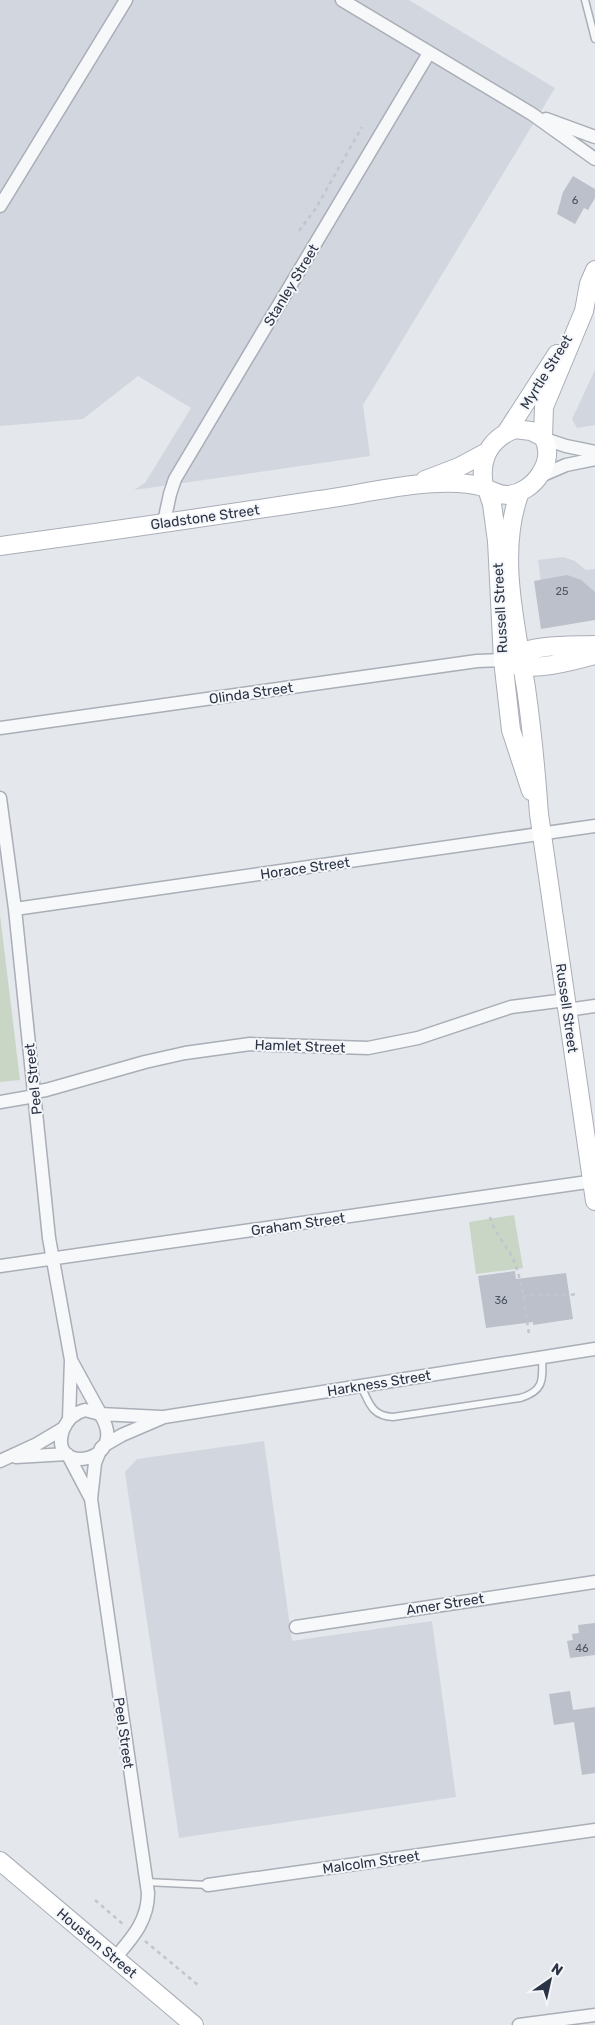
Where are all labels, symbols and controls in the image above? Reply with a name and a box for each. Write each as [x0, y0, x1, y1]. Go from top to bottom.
house number: 6 [572, 194, 579, 207]
street label: Stanley Street [260, 241, 323, 329]
street label: Myrtle Street [517, 331, 576, 413]
street label: Gladstone Street [149, 501, 261, 534]
street label: Russell Street [490, 562, 511, 654]
house number: 25 [556, 585, 569, 598]
street label: Olinda Street [208, 679, 295, 708]
street label: Horace Street [259, 854, 352, 883]
street label: Russell Street [552, 962, 581, 1055]
street label: Hamlet Street [254, 1036, 346, 1057]
street label: Peel Street [21, 1042, 46, 1116]
street label: Graham Street [250, 1209, 347, 1240]
house number: 36 [494, 1294, 508, 1307]
street label: Harkness Street [326, 1367, 433, 1400]
street label: Amer Street [405, 1590, 486, 1619]
house number: 46 [575, 1642, 589, 1655]
street label: Peel Street [110, 1696, 137, 1770]
street label: Malcolm Street [321, 1847, 421, 1878]
street label: Houston Street [53, 1905, 141, 1982]
north arrow [525, 1955, 575, 2005]
text: N [548, 1960, 566, 1980]

